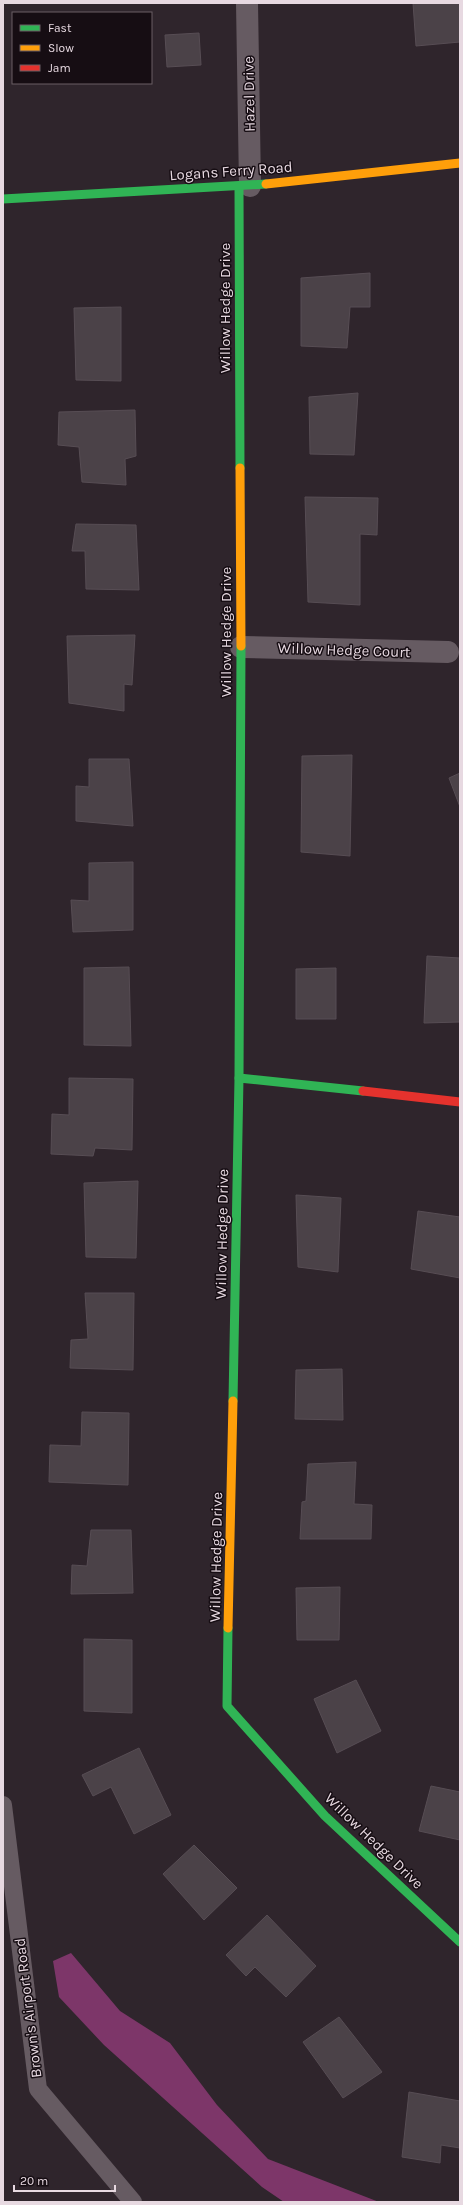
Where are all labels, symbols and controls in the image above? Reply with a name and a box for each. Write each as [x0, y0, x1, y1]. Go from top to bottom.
legend [12, 12, 152, 84]
text: Fast [48, 21, 72, 35]
text: Slow [48, 41, 74, 55]
street label: Hazel Drive [239, 56, 259, 132]
text: Jam [48, 61, 71, 75]
street label: Logans Ferry Road [169, 158, 293, 184]
street label: Willow Hedge Drive [216, 243, 234, 373]
street label: Willow Hedge Drive [217, 567, 235, 697]
street label: Willow Hedge Court [277, 639, 411, 661]
street label: Willow Hedge Drive [212, 1169, 232, 1299]
street label: Willow Hedge Drive [206, 1492, 226, 1622]
street label: Willow Hedge Drive [321, 1789, 427, 1893]
street label: Brown's Airport Road [10, 1937, 46, 2079]
scale bar [14, 2167, 115, 2193]
text: 20 m [20, 2174, 48, 2188]

